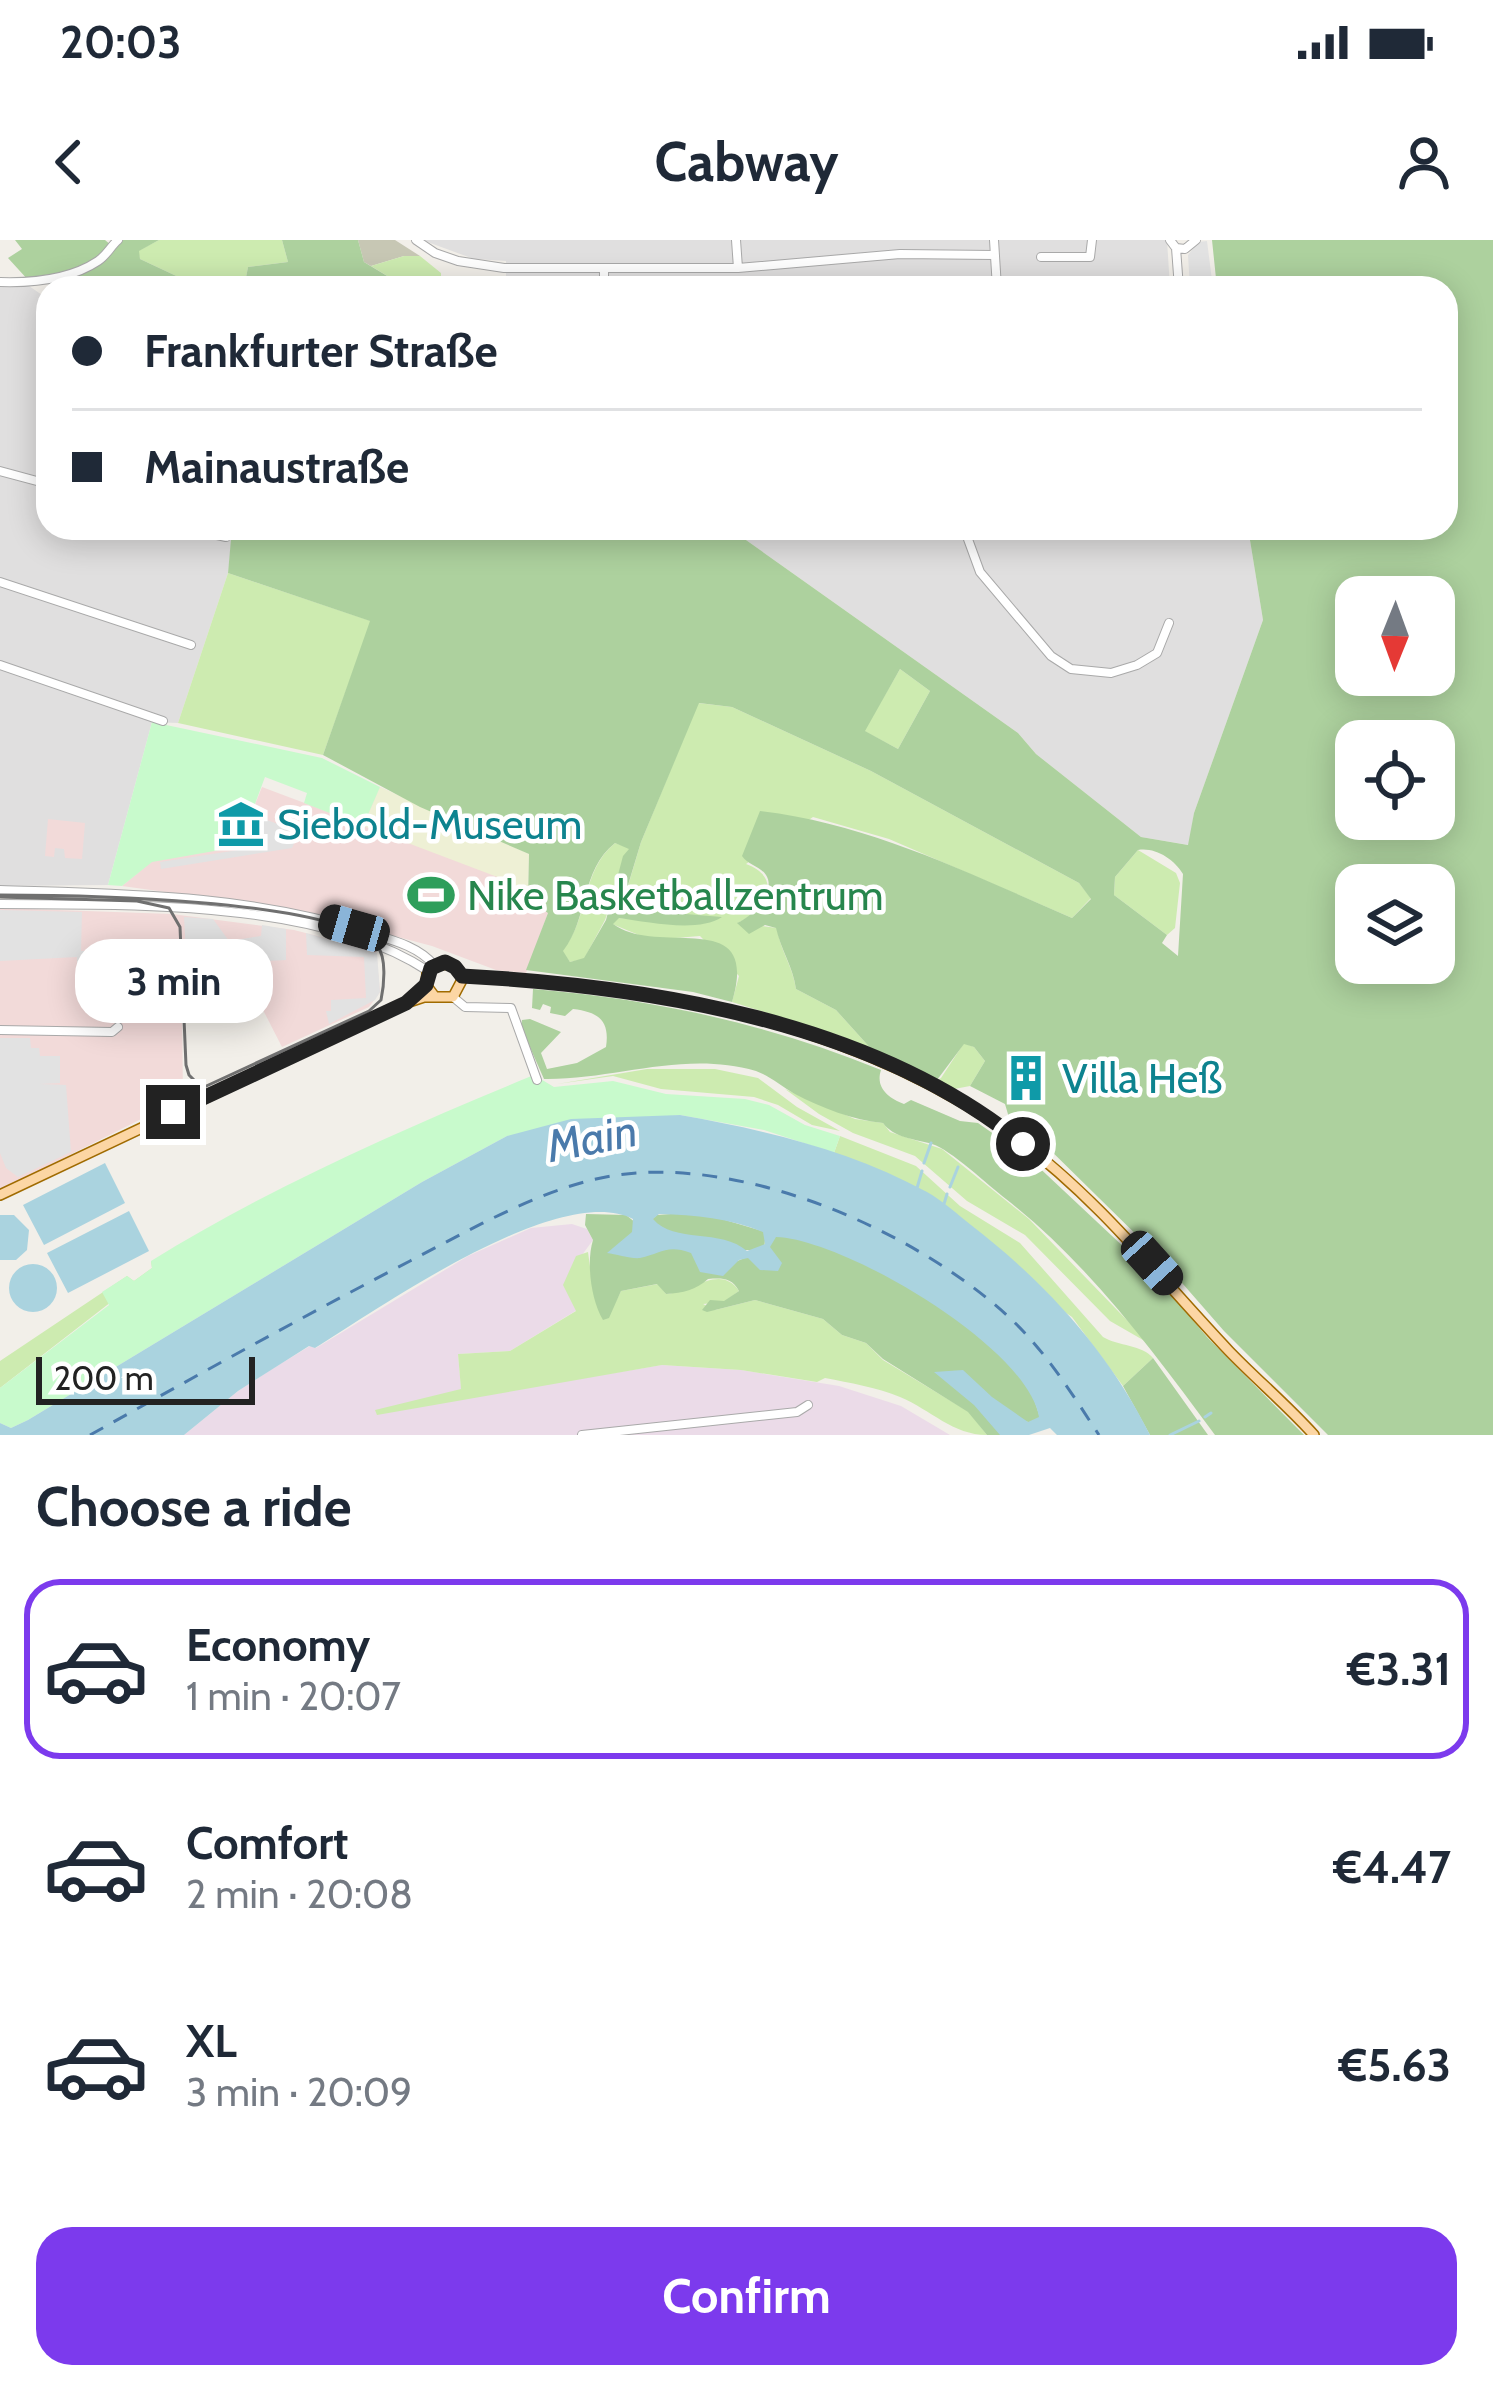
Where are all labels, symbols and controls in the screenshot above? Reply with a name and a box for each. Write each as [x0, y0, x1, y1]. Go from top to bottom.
text: 20:03 [60, 15, 182, 69]
icon: back [36, 129, 102, 195]
text: Cabway [654, 129, 839, 195]
icon: person [1391, 129, 1457, 195]
text: Frankfurter Straße [144, 324, 498, 378]
text: Mainaustraße [144, 440, 409, 494]
north arrow [1335, 576, 1455, 696]
map controls [1335, 576, 1455, 984]
button: locate [1335, 720, 1455, 840]
place label: Siebold-Museum [277, 798, 582, 850]
museum icon: Siebold-Museum [216, 799, 266, 849]
button: layers [1335, 864, 1455, 984]
place label: Nike Basketballzentrum [467, 869, 884, 921]
sports icon: Nike Basketballzentrum [406, 870, 456, 920]
car [314, 901, 394, 955]
callout: 3 min [74, 938, 272, 1022]
text: 3 min [127, 957, 221, 1005]
place label: Villa Heß [1062, 1052, 1223, 1104]
building icon: Villa Heß [1001, 1053, 1051, 1103]
route end [146, 1085, 200, 1139]
water label: Main [541, 1103, 642, 1173]
route start [996, 1117, 1050, 1171]
car [1115, 1224, 1189, 1302]
scale bar [36, 1351, 255, 1404]
text: 200 m [54, 1358, 154, 1398]
text: Choose a ride [36, 1474, 351, 1540]
icon: car [42, 1615, 150, 1723]
text: Economy [186, 1618, 370, 1672]
text: €3.31 [1347, 1642, 1451, 1696]
text: 1 min · 20:07 [186, 1672, 401, 1720]
icon: car [42, 1813, 150, 1921]
text: Comfort [186, 1816, 349, 1870]
text: €4.47 [1333, 1840, 1451, 1894]
text: 2 min · 20:08 [186, 1870, 413, 1918]
icon: car [42, 2011, 150, 2119]
text: XL [186, 2014, 237, 2068]
text: €5.63 [1338, 2038, 1451, 2092]
text: 3 min · 20:09 [186, 2068, 412, 2116]
button: Confirm [36, 2227, 1457, 2365]

